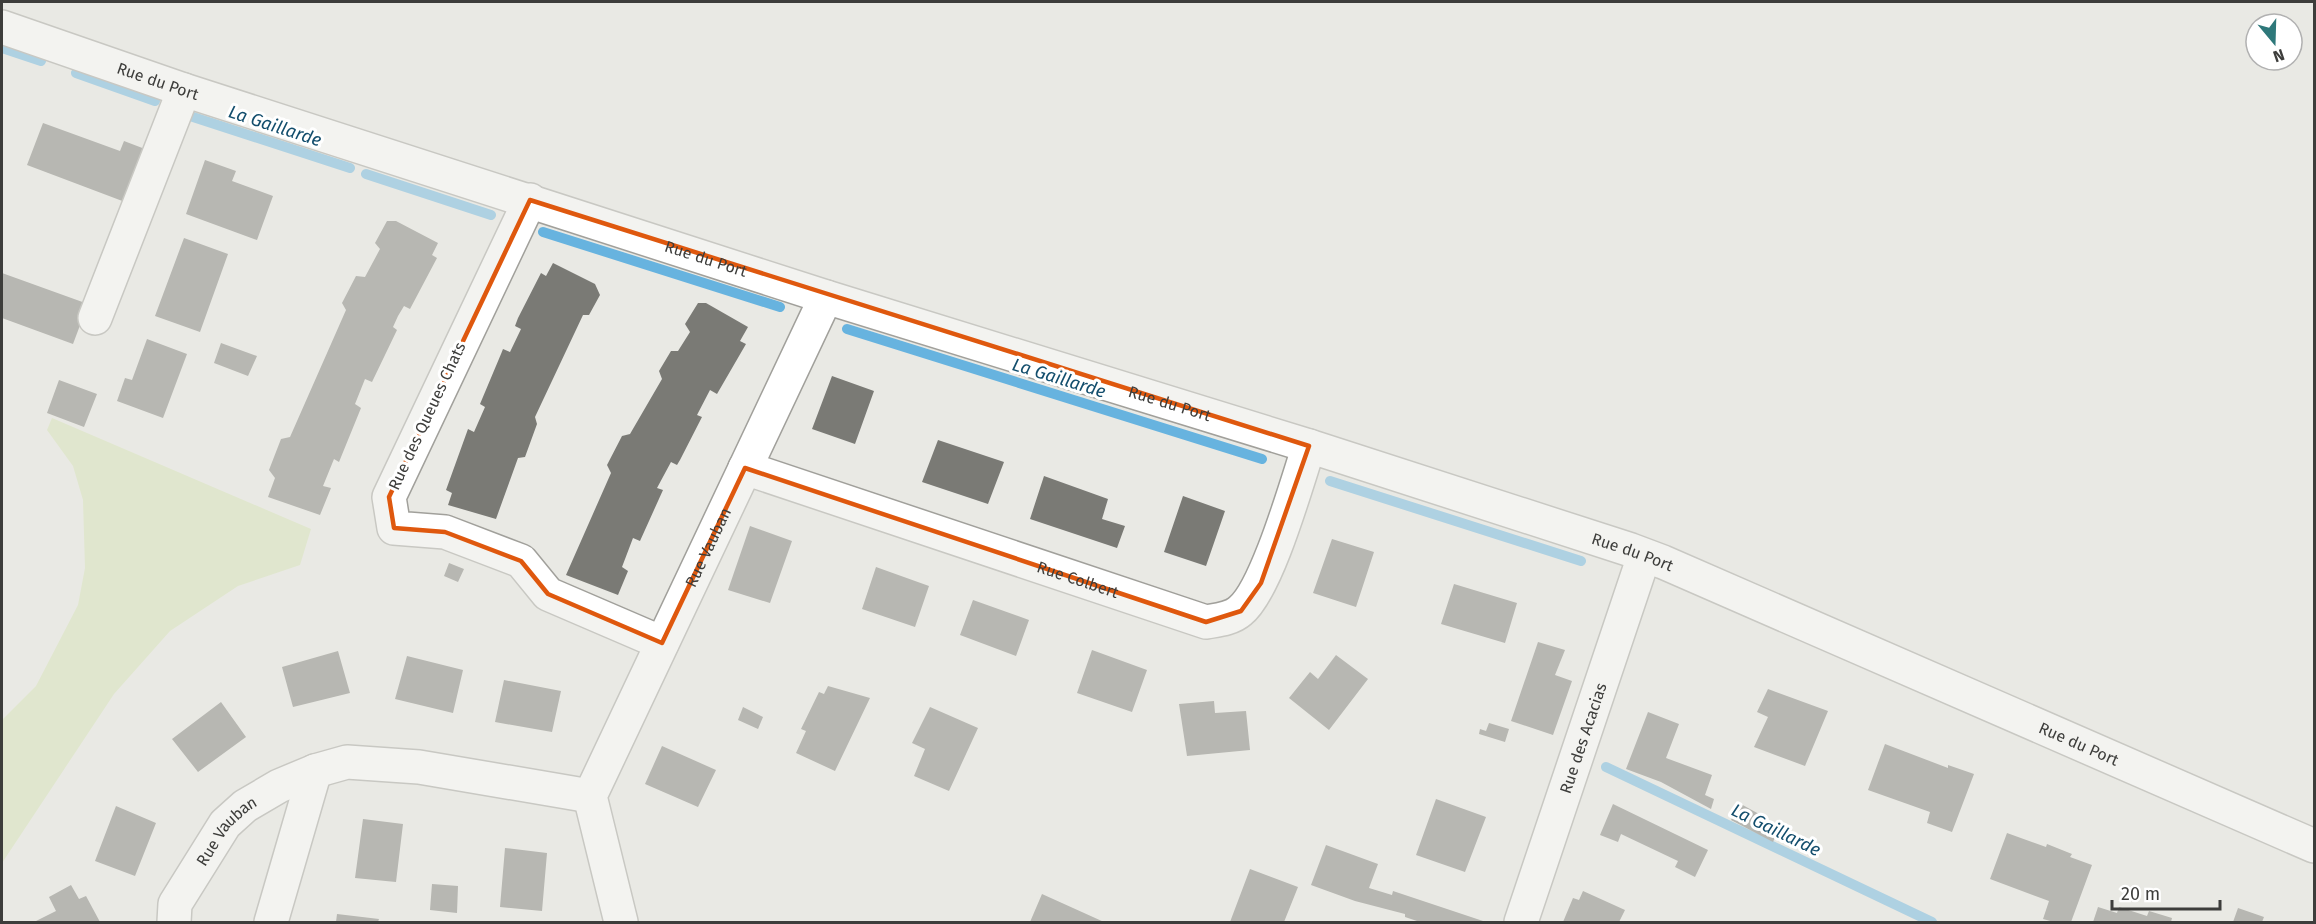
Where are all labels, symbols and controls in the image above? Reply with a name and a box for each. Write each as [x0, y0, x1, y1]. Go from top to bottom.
north arrow [2244, 12, 2304, 72]
text: N [2271, 45, 2287, 66]
street label: Rue du Port [115, 58, 201, 104]
water label: La Gaillarde [226, 101, 324, 151]
street label: Rue du Port [662, 236, 750, 280]
street label: Rue des Queues Chats [384, 339, 470, 493]
water label: La Gaillarde [1010, 353, 1108, 403]
street label: Rue du Port [1126, 381, 1214, 425]
street label: Rue Vauban [681, 504, 735, 590]
street label: Rue du Port [1589, 528, 1677, 575]
street label: Rue Colbert [1035, 557, 1121, 602]
street label: Rue des Acacias [1555, 680, 1610, 796]
street label: Rue du Port [2036, 718, 2122, 769]
street label: Rue Vauban [192, 792, 260, 869]
water label: La Gaillarde [1728, 799, 1824, 861]
scale bar [2112, 873, 2220, 911]
text: 20 m [2121, 883, 2160, 905]

